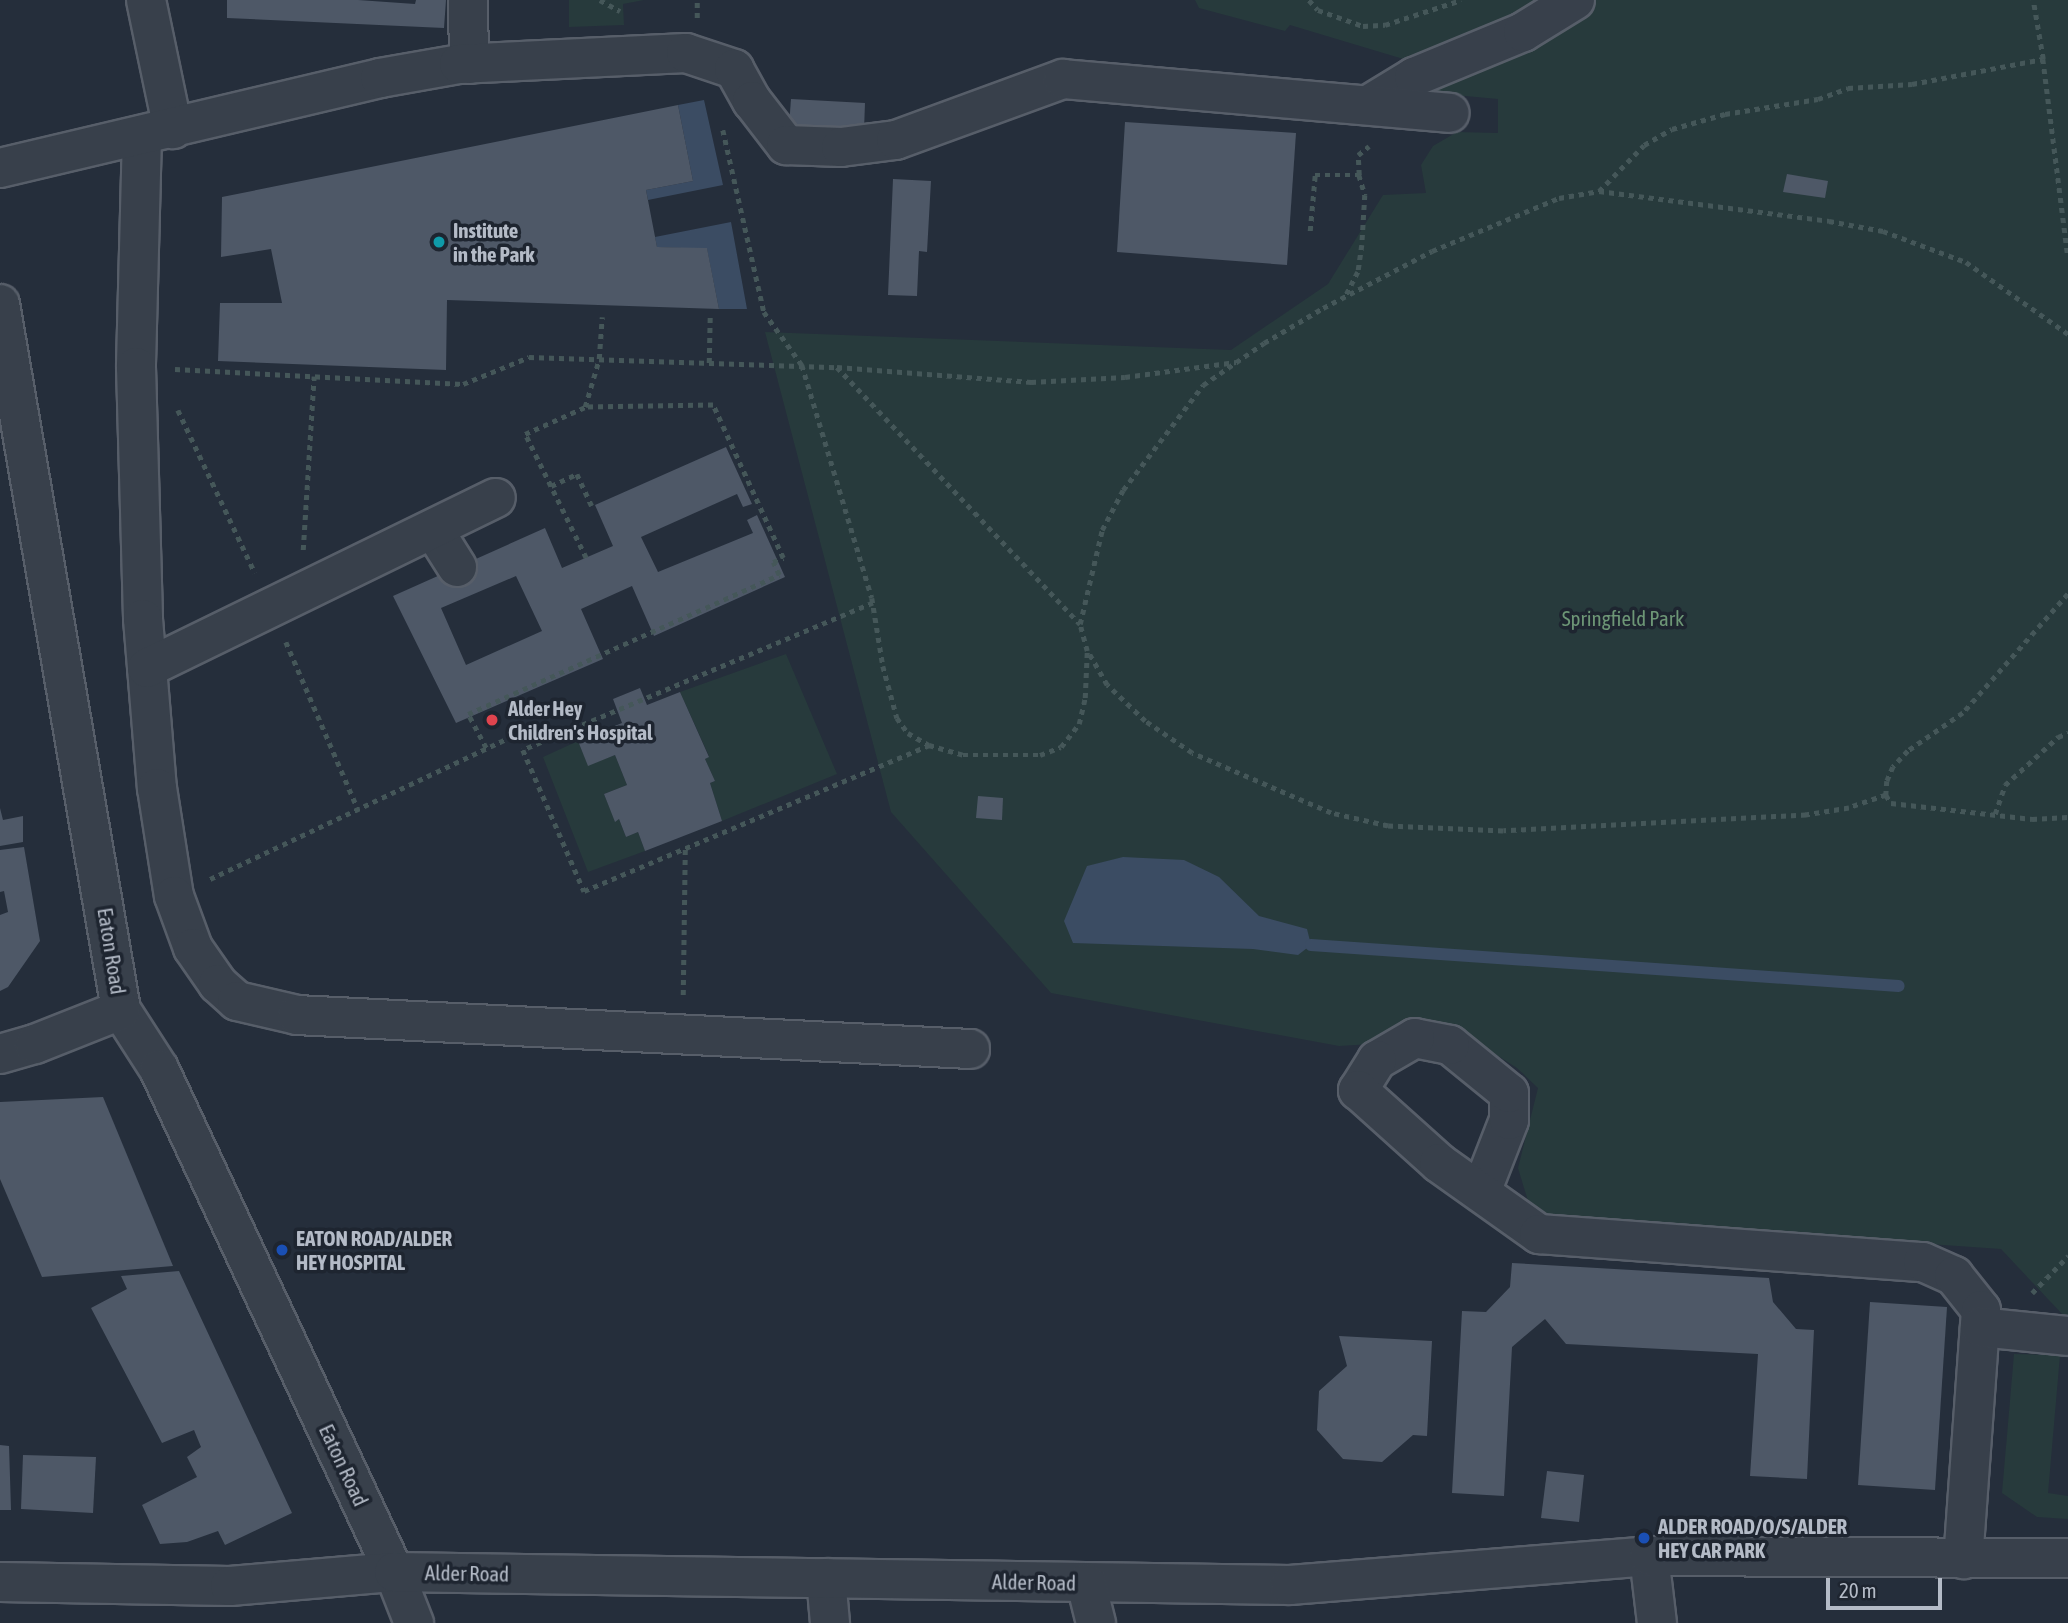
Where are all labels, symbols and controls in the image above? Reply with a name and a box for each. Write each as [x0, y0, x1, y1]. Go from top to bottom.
place label: Institute in the Park [453, 217, 535, 267]
marker: Institute in the Park [431, 234, 447, 250]
park label: Springfield Park [1562, 605, 1684, 631]
place label: Alder Hey Children's Hospital [508, 695, 653, 745]
marker: Alder Hey Children's Hospital [482, 710, 502, 730]
street label: Eaton Road [93, 906, 131, 996]
place label: EATON ROAD/ALDER HEY HOSPITAL [296, 1225, 452, 1275]
marker: EATON ROAD/ALDER HEY HOSPITAL [274, 1242, 290, 1258]
street label: Eaton Road [314, 1420, 374, 1510]
place label: ALDER ROAD/O/S/ALDER HEY CAR PARK [1658, 1513, 1847, 1563]
marker: ALDER ROAD/O/S/ALDER HEY CAR PARK [1636, 1530, 1652, 1546]
street label: Alder Road [425, 1560, 509, 1586]
scale bar [1830, 1564, 1946, 1608]
street label: Alder Road [992, 1569, 1076, 1595]
text: 20 m [1839, 1578, 1877, 1602]

